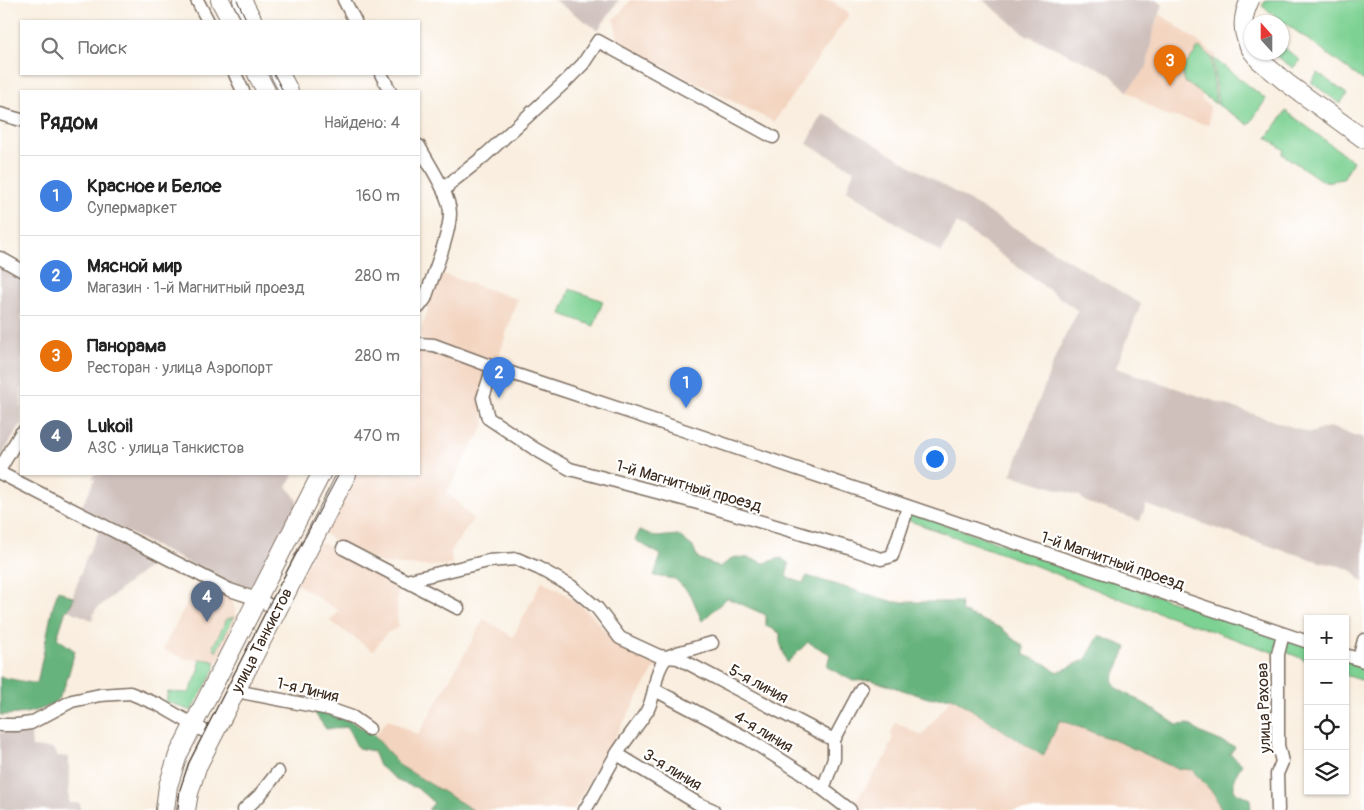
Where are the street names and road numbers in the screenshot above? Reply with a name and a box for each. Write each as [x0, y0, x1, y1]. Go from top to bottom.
street label: 1-й Магнитный проезд [614, 456, 764, 516]
street label: 1-й Магнитный проезд [1038, 527, 1188, 595]
street label: улица Танкистов [226, 585, 297, 697]
street label: 5-я линия [725, 660, 792, 708]
street label: улица Рахова [1252, 662, 1276, 755]
street label: 1-я Линия [275, 673, 341, 707]
street label: 4-я линия [730, 706, 797, 757]
street label: 3-я линия [640, 745, 705, 795]

